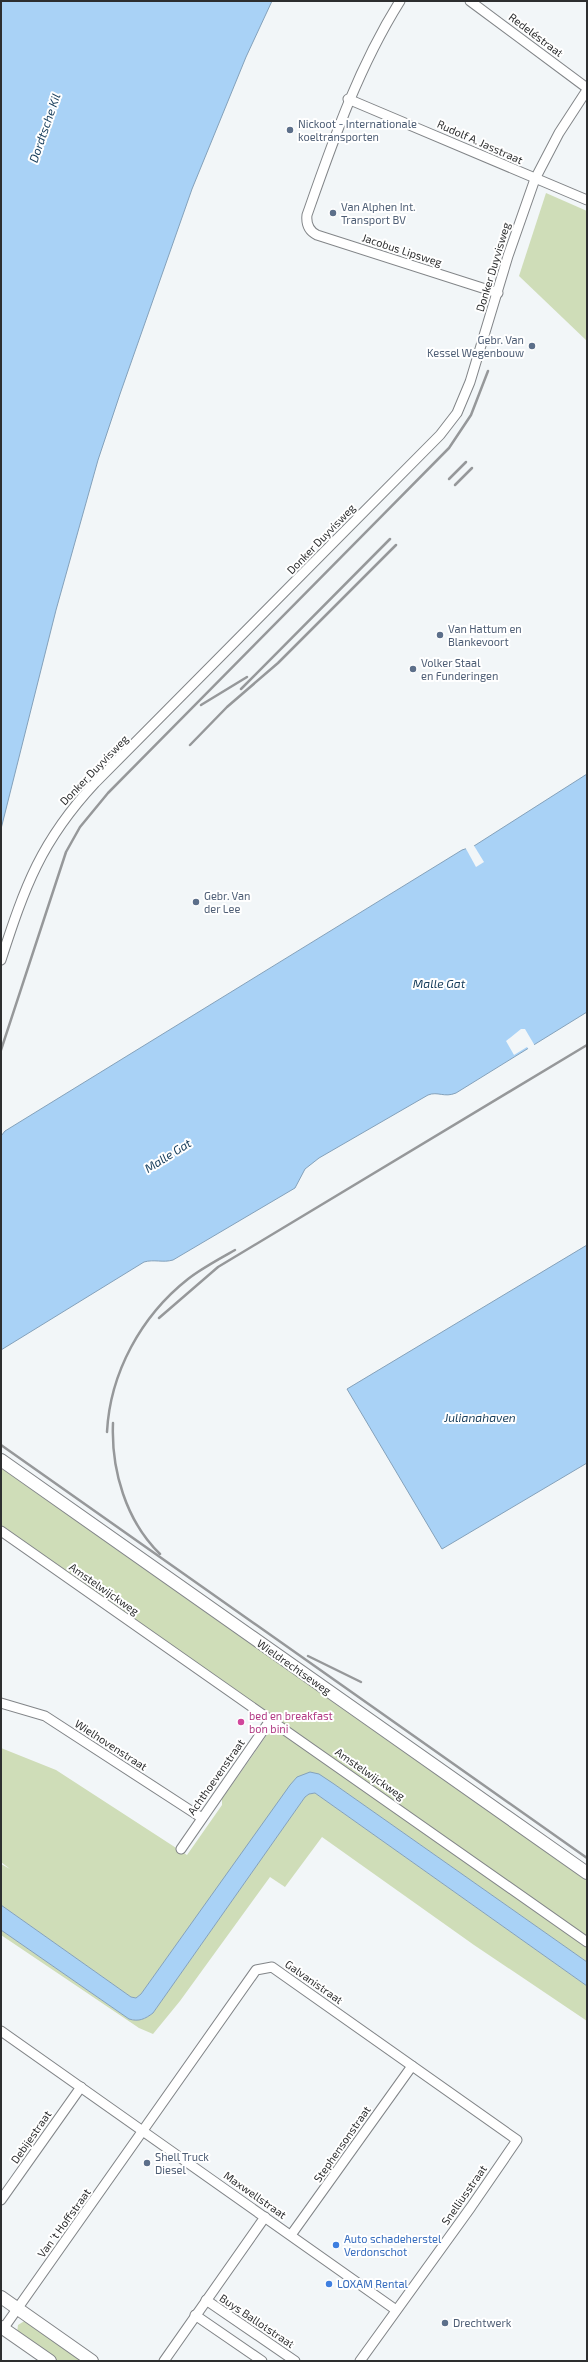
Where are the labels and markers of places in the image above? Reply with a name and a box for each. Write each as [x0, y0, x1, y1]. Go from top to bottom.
place label: Nickoot - Internationale koeltransporten [298, 117, 417, 143]
marker: Nickoot - Internationale koeltransporten [285, 125, 295, 135]
place label: Van Alphen Int. Transport BV [341, 200, 416, 226]
marker: Van Alphen Int. Transport BV [328, 208, 338, 218]
place label: Gebr. Van Kessel Wegenbouw [427, 333, 524, 359]
marker: Gebr. Van Kessel Wegenbouw [527, 341, 537, 351]
place label: Van Hattum en Blankevoort [448, 622, 522, 648]
marker: Van Hattum en Blankevoort [435, 630, 445, 640]
place label: Volker Staal en Funderingen [421, 656, 498, 682]
marker: Volker Staal en Funderingen [408, 664, 418, 674]
place label: Gebr. Van der Lee [204, 889, 250, 915]
marker: Gebr. Van der Lee [191, 897, 201, 907]
place label: bed en breakfast bon bini [249, 1709, 333, 1735]
marker: bed en breakfast bon bini [236, 1717, 246, 1727]
place label: Shell Truck Diesel [155, 2150, 209, 2176]
marker: Shell Truck Diesel [142, 2158, 152, 2168]
place label: Auto schadeherstel Verdonschot [344, 2232, 442, 2258]
marker: Auto schadeherstel Verdonschot [331, 2240, 341, 2250]
place label: LOXAM Rental [337, 2277, 409, 2290]
marker: LOXAM Rental [324, 2279, 334, 2289]
place label: Drechtwerk [453, 2316, 512, 2329]
marker: Drechtwerk [440, 2318, 450, 2328]

